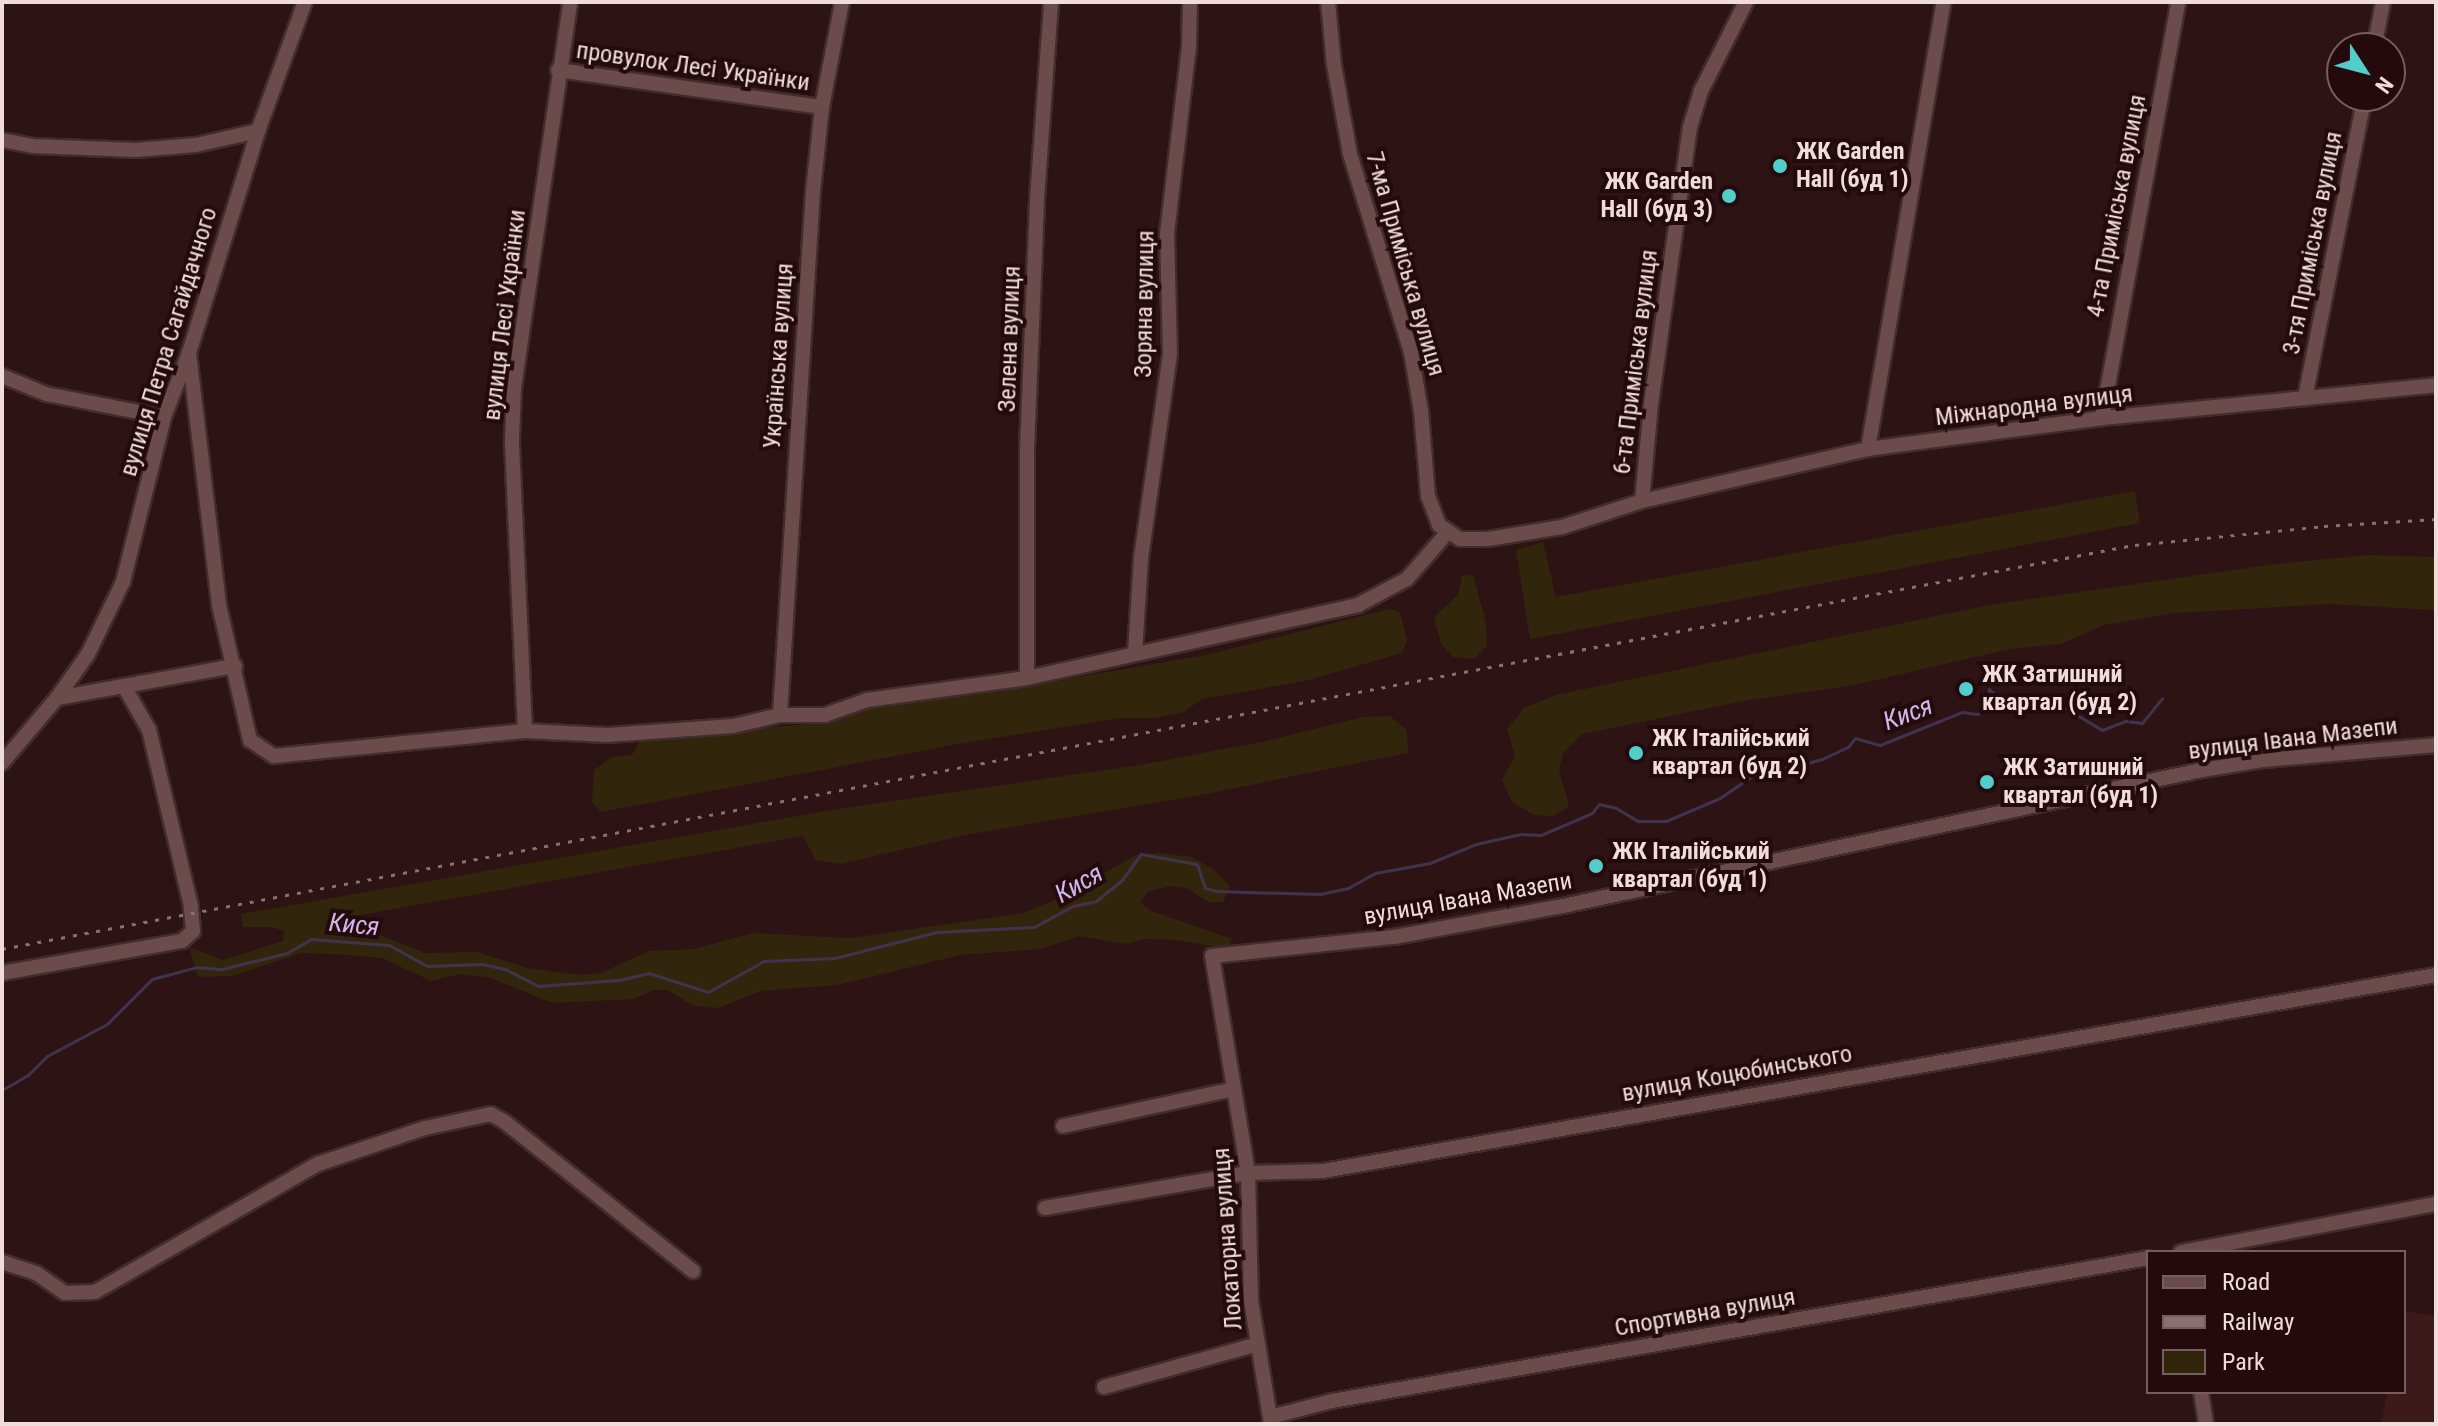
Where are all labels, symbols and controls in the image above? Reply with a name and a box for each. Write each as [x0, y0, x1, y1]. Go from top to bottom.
north arrow [2326, 32, 2406, 112]
street label: провулок Лесі Українки [574, 36, 812, 98]
text: N [2370, 72, 2398, 98]
street label: 4-та Приміська вулиця [2081, 92, 2153, 320]
street label: 3-тя Приміська вулиця [2277, 129, 2349, 357]
place label: ЖК Garden Hall (буд 1) [1796, 138, 1908, 194]
street label: 7-ма Приміська вулиця [1359, 149, 1451, 379]
marker: ЖК Garden Hall (буд 1) [1771, 157, 1789, 175]
place label: ЖК Garden Hall (буд 3) [1601, 168, 1713, 224]
marker: ЖК Garden Hall (буд 3) [1720, 187, 1738, 205]
street label: вулиця Петра Сагайдачного [114, 204, 224, 480]
street label: вулиця Лесі Українки [478, 208, 532, 422]
street label: Зоряна вулиця [1129, 230, 1161, 378]
street label: 6-та Приміська вулиця [1608, 248, 1664, 476]
street label: Українська вулиця [758, 262, 800, 450]
street label: Зелена вулиця [993, 265, 1027, 413]
street label: Міжнародна вулиця [1934, 380, 2134, 432]
place label: ЖК Затишний квартал (буд 2) [1982, 661, 2137, 717]
marker: ЖК Затишний квартал (буд 2) [1957, 680, 1975, 698]
water label: Кися [1879, 690, 1937, 738]
street label: вулиця Івана Мазепи [2187, 712, 2399, 766]
place label: ЖК Італійський квартал (буд 2) [1652, 725, 1810, 781]
marker: ЖК Італійський квартал (буд 2) [1627, 744, 1645, 762]
place label: ЖК Затишний квартал (буд 1) [2003, 754, 2158, 810]
marker: ЖК Затишний квартал (буд 1) [1978, 773, 1996, 791]
place label: ЖК Італійський квартал (буд 1) [1612, 838, 1770, 894]
marker: ЖК Італійський квартал (буд 1) [1587, 857, 1605, 875]
water label: Кися [1049, 858, 1109, 910]
street label: вулиця Івана Мазепи [1362, 867, 1574, 931]
water label: Кися [327, 907, 381, 943]
street label: вулиця Коцюбинського [1620, 1040, 1854, 1108]
street label: Локаторна вулиця [1207, 1147, 1249, 1331]
legend [2146, 1250, 2406, 1394]
text: Road [2222, 1268, 2270, 1296]
street label: Спортивна вулиця [1613, 1283, 1797, 1343]
text: Railway [2222, 1308, 2294, 1336]
text: Park [2222, 1348, 2265, 1376]

